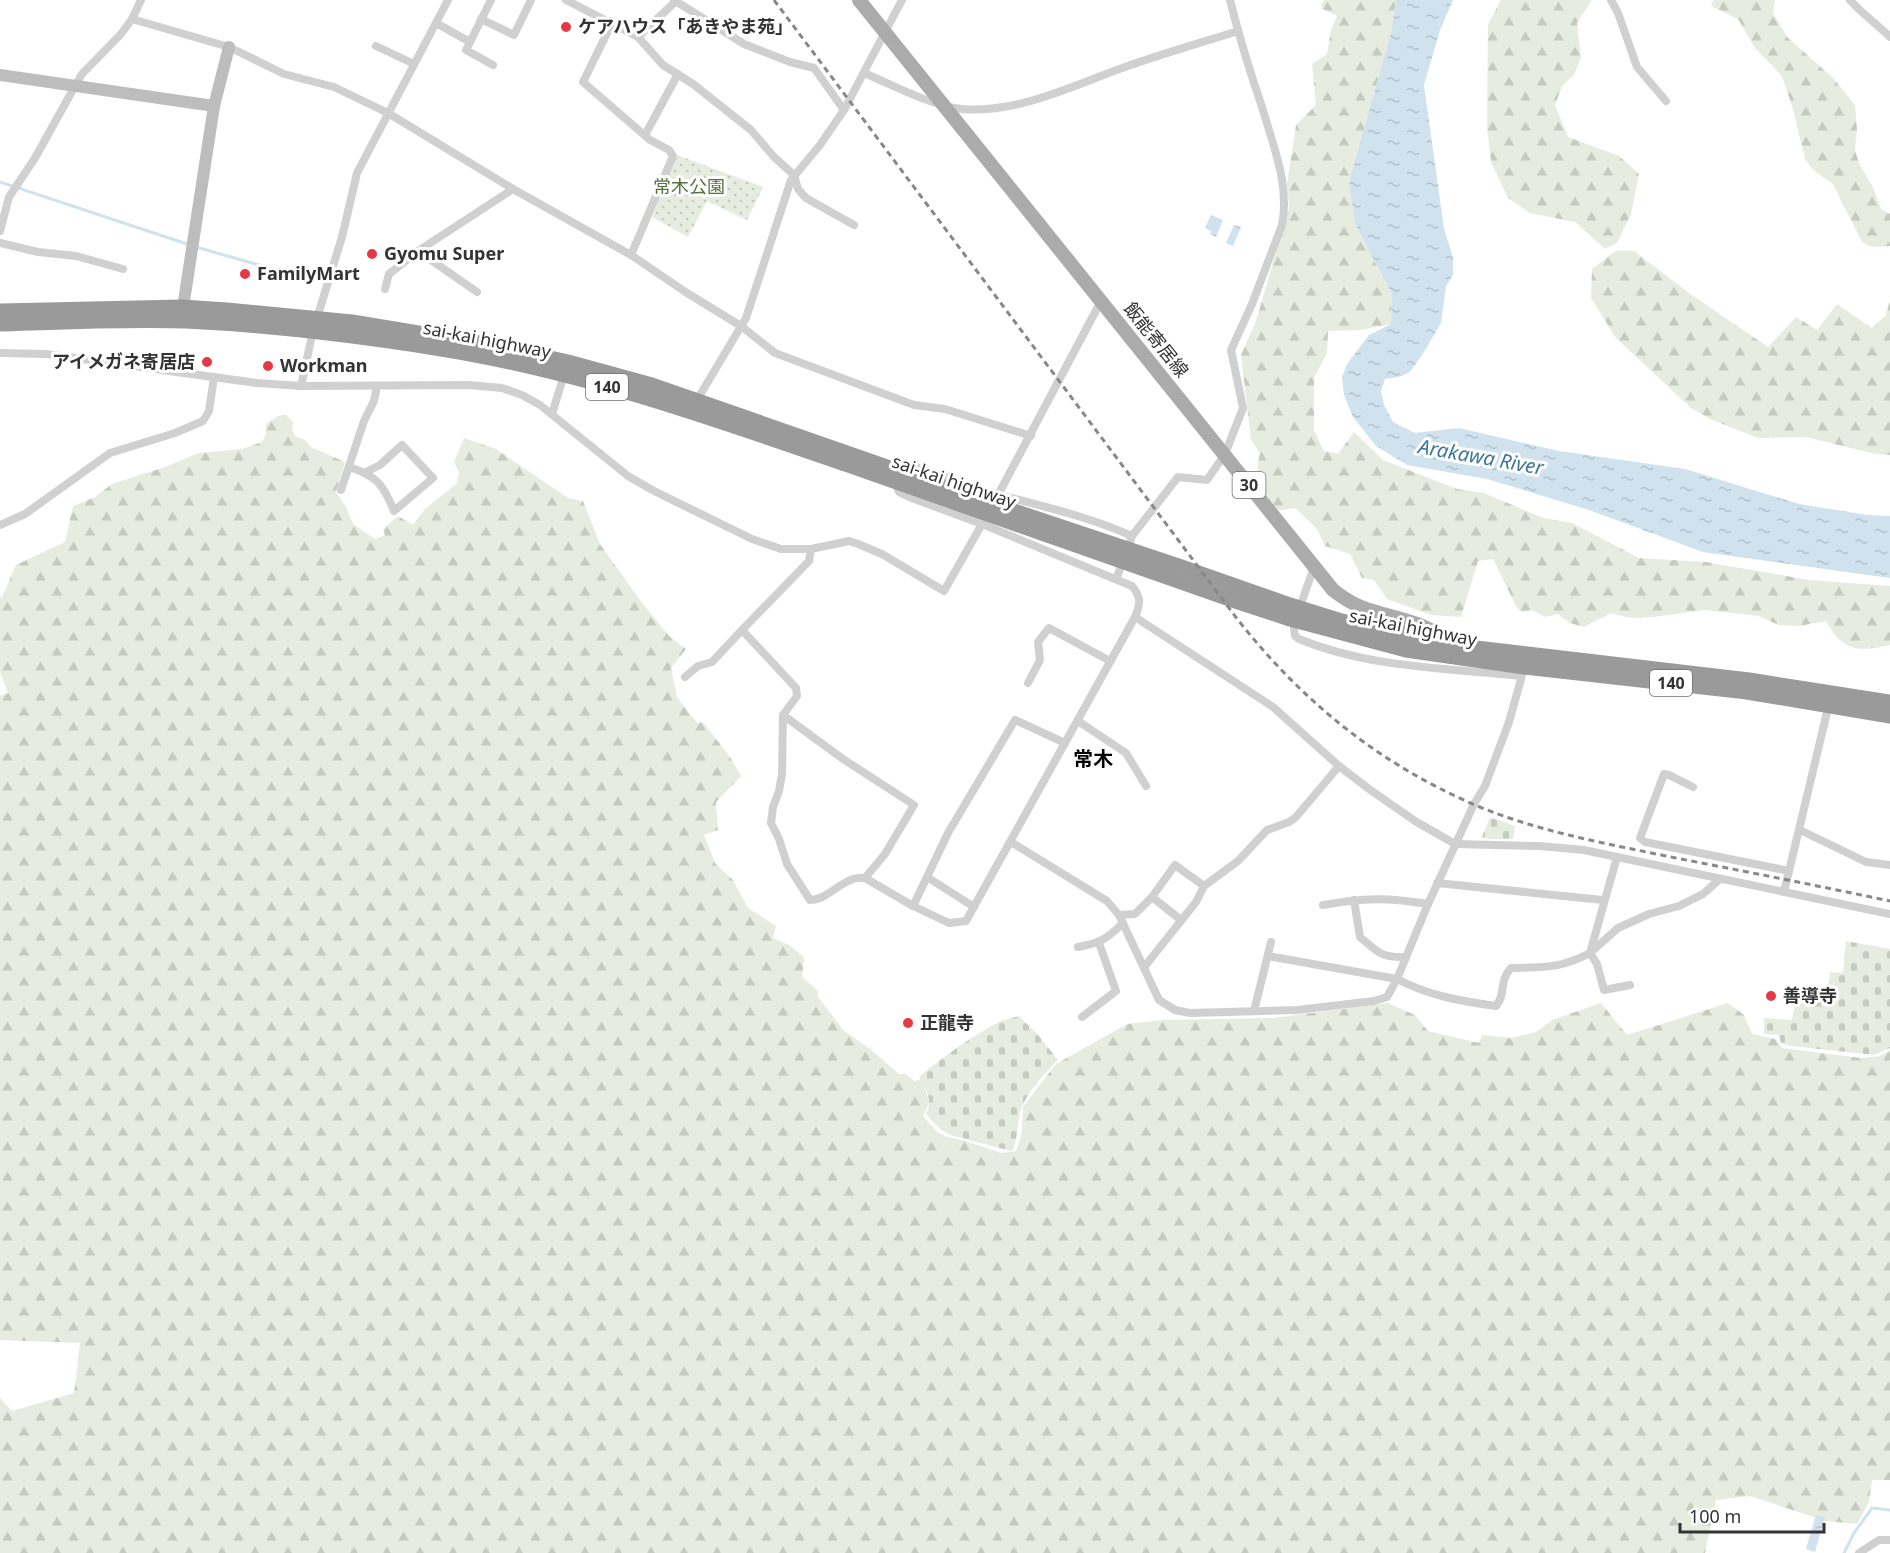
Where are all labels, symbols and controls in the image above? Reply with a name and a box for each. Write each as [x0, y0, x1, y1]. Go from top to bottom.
place label: ケアハウス「あきやま苑」 [578, 14, 793, 38]
marker: ケアハウス「あきやま苑」 [559, 20, 573, 34]
park label: 常木公園 [653, 174, 725, 198]
place label: Gyomu Super [384, 241, 504, 265]
marker: Gyomu Super [365, 247, 379, 261]
place label: FamilyMart [257, 261, 360, 285]
marker: FamilyMart [238, 267, 252, 281]
street label: 飯能寄居線 [1119, 297, 1194, 382]
street label: sai-kai highway [421, 315, 554, 363]
place label: アイメガネ寄居店 [52, 349, 195, 373]
place label: Workman [280, 353, 368, 377]
marker: アイメガネ寄居店 [200, 355, 214, 369]
marker: Workman [261, 359, 275, 373]
road number: 140 [586, 374, 628, 400]
water label: Arakawa River [1415, 432, 1547, 481]
street label: sai-kai highway [889, 449, 1020, 514]
road number: 30 [1232, 472, 1266, 498]
street label: sai-kai highway [1347, 603, 1480, 651]
road number: 140 [1650, 670, 1692, 696]
district label: 常木 [1073, 745, 1113, 772]
place label: 善導寺 [1783, 983, 1837, 1007]
marker: 善導寺 [1764, 989, 1778, 1003]
place label: 正龍寺 [920, 1010, 974, 1034]
marker: 正龍寺 [901, 1016, 915, 1030]
scale bar [1680, 1496, 1824, 1534]
text: 100 m [1689, 1504, 1741, 1528]

